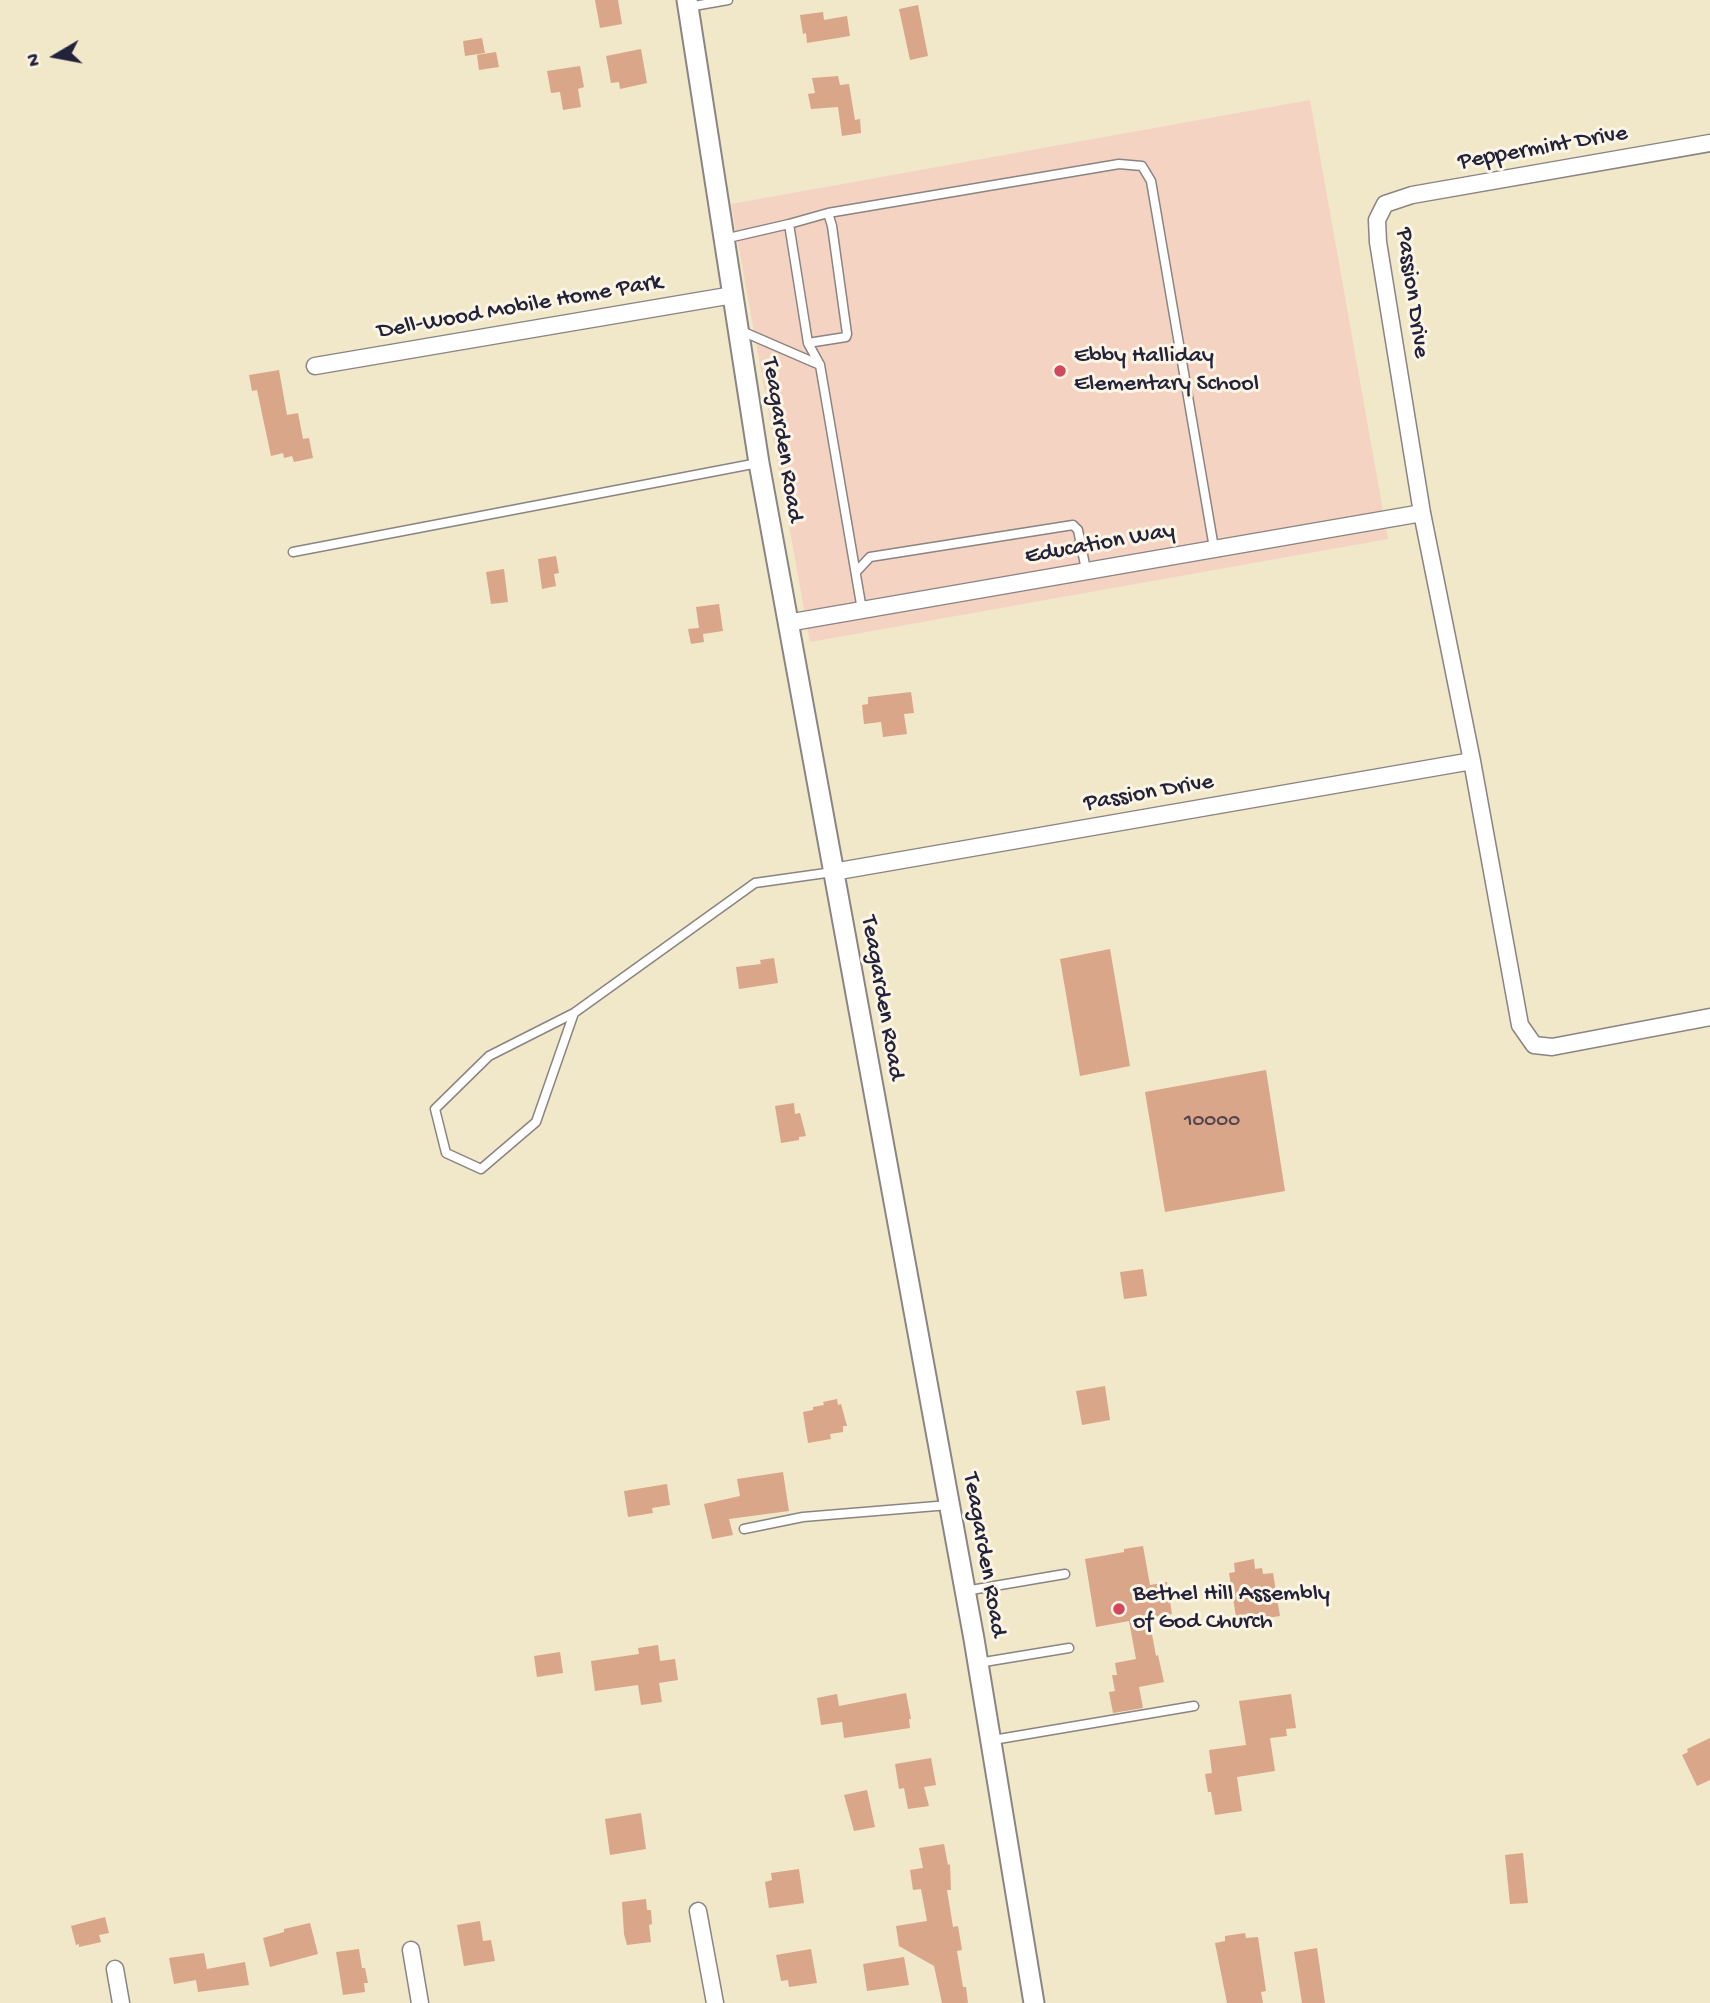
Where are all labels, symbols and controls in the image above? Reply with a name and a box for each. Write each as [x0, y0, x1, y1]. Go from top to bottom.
north arrow [21, 21, 91, 91]
text: N [22, 52, 47, 68]
street label: Peppermint Drive [1456, 120, 1630, 178]
street label: Passion Drive [1388, 226, 1434, 360]
street label: Dell-Wood Mobile Home Park [375, 269, 665, 347]
place label: Ebby Halliday Elementary School [1074, 343, 1259, 399]
street label: Teagarden Road [754, 356, 808, 524]
marker: Ebby Halliday Elementary School [1052, 363, 1068, 379]
street label: Education Way [1023, 518, 1177, 572]
street label: Passion Drive [1082, 768, 1216, 820]
street label: Teagarden Road [852, 914, 910, 1082]
house number: 10000 [1184, 1109, 1240, 1135]
street label: Teagarden Road [954, 1471, 1012, 1639]
place label: Bethel Hill Assembly of God Church [1133, 1581, 1330, 1637]
marker: Bethel Hill Assembly of God Church [1111, 1601, 1127, 1617]

